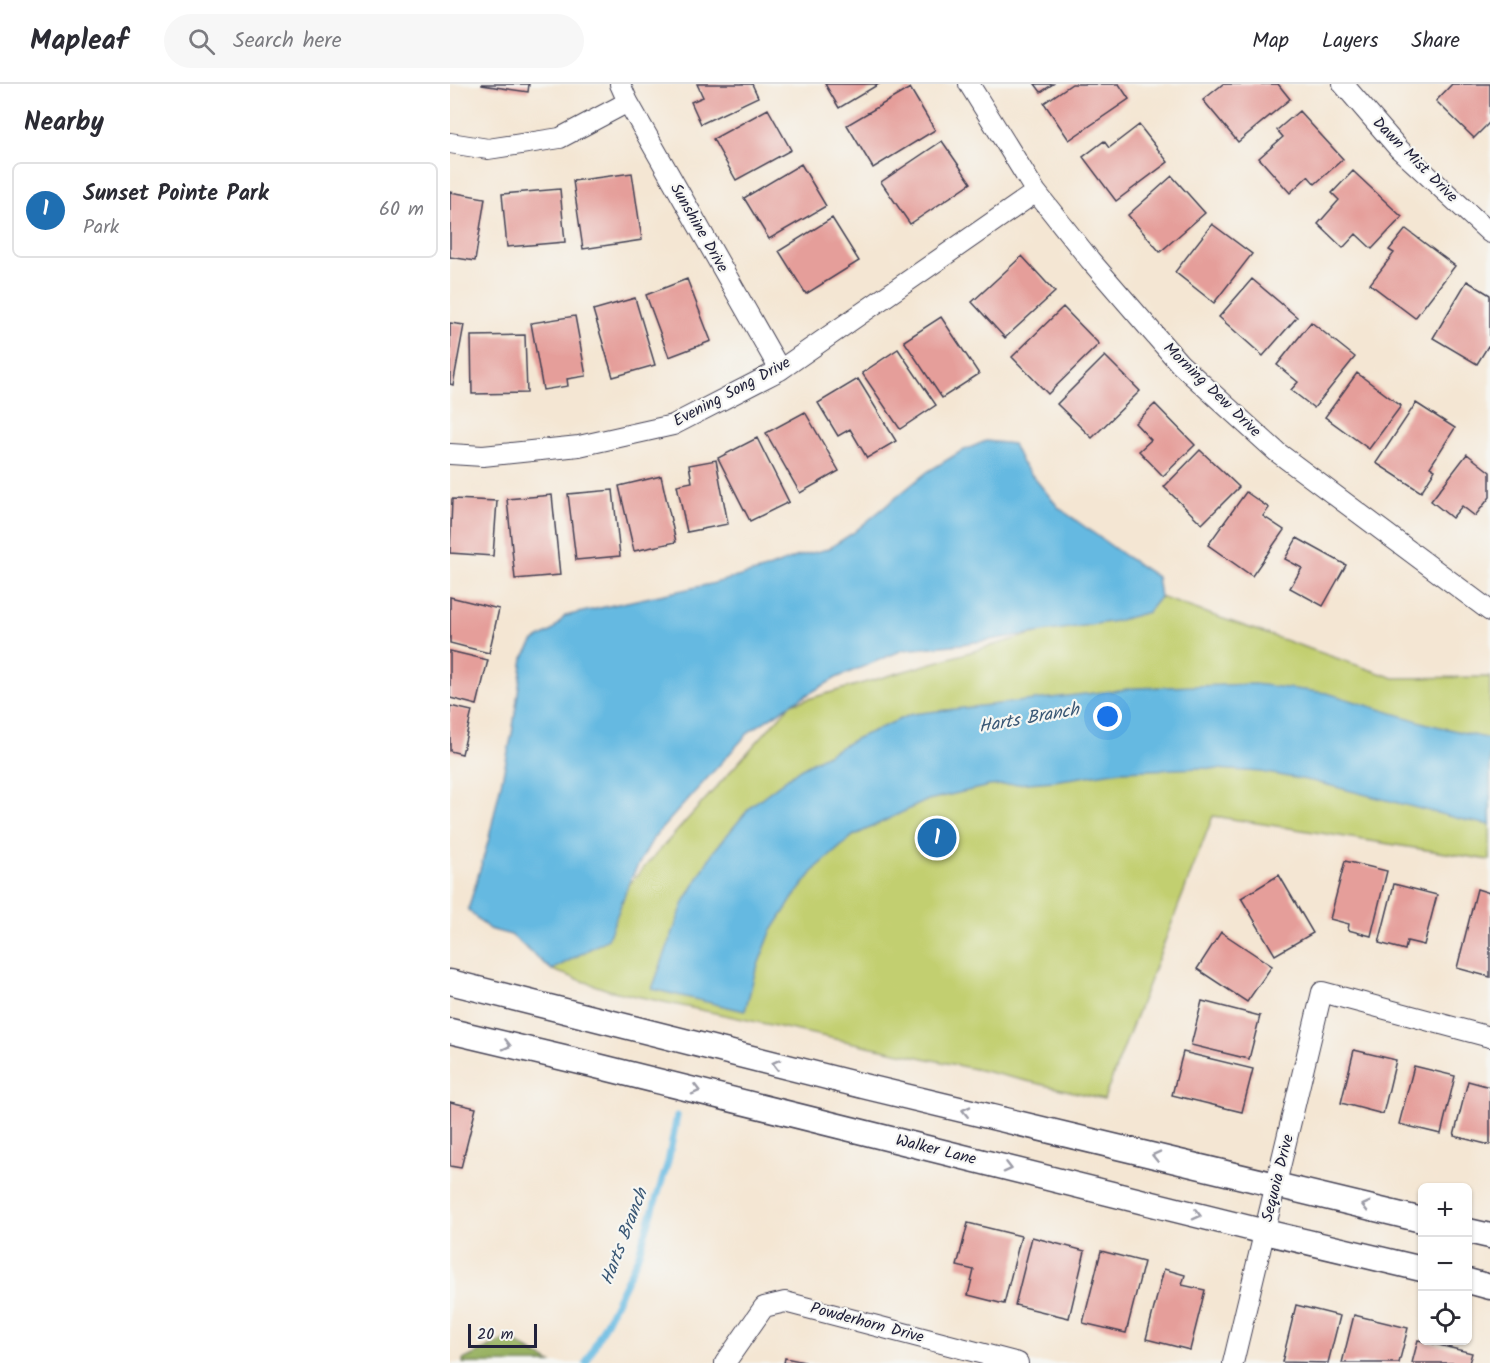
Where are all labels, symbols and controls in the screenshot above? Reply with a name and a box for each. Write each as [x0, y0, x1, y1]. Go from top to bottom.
search box [164, 14, 584, 68]
text: Mapleaf [30, 19, 128, 64]
text: Search here [233, 24, 342, 59]
icon: search [185, 25, 218, 58]
text: Map [1252, 25, 1289, 58]
text: Layers [1322, 25, 1378, 58]
text: Share [1411, 25, 1460, 58]
text: Nearby [24, 102, 104, 144]
street label: Dawn Mist Drive [1366, 111, 1464, 209]
text: Sunset Pointe Park [83, 177, 269, 212]
street label: Sunshine Drive [663, 179, 735, 277]
text: 1 [42, 194, 49, 226]
text: 60 m [379, 194, 424, 226]
text: Park [83, 212, 119, 244]
street label: Morning Dew Drive [1157, 337, 1267, 443]
street label: Evening Song Drive [669, 350, 795, 434]
water label: Harts Branch [977, 696, 1083, 742]
your location [1093, 702, 1122, 731]
pin: 1 [918, 816, 956, 861]
one-way arrow [502, 1038, 512, 1051]
one-way arrow [772, 1059, 782, 1072]
one-way arrow [691, 1083, 701, 1096]
one-way arrow [961, 1106, 971, 1119]
street label: Walker Lane [893, 1128, 979, 1172]
street label: Sequoia Drive [1255, 1132, 1301, 1224]
one-way arrow [1151, 1150, 1161, 1163]
one-way arrow [1003, 1160, 1013, 1173]
water label: Harts Branch [593, 1183, 657, 1290]
map controls [1418, 1183, 1472, 1345]
button: + [1418, 1183, 1472, 1237]
one-way arrow [1361, 1201, 1371, 1214]
one-way arrow [1191, 1208, 1202, 1220]
button: − [1418, 1237, 1472, 1291]
button: locate [1418, 1291, 1472, 1345]
street label: Powderhorn Drive [807, 1296, 927, 1350]
scale bar [468, 1321, 537, 1348]
text: 20 m [477, 1322, 513, 1347]

